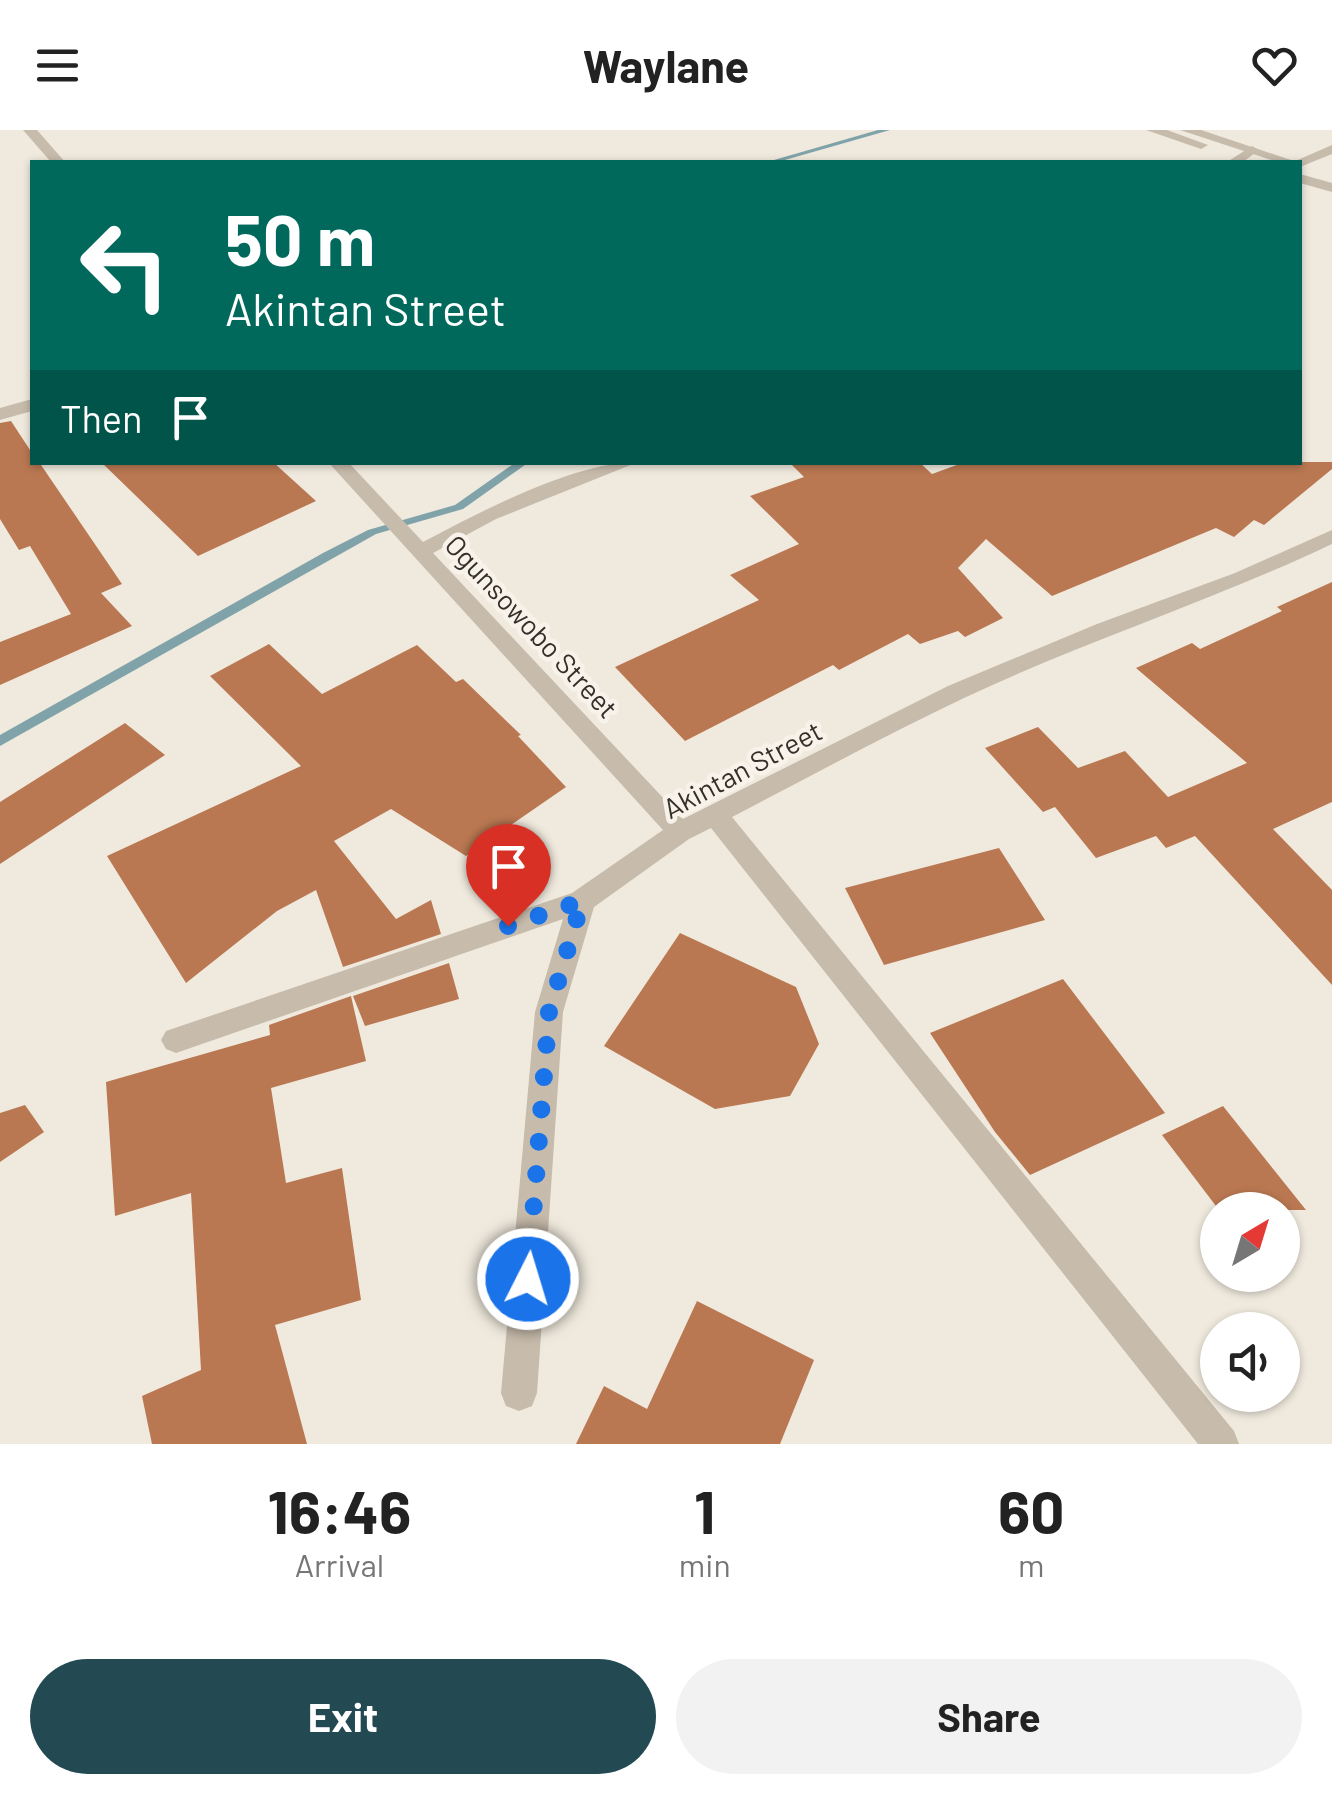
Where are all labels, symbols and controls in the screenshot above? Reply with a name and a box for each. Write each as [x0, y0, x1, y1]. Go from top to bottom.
icon: menu [30, 38, 85, 93]
text: Waylane [583, 38, 749, 92]
icon: heart [1247, 38, 1302, 93]
text: 50 m [225, 196, 375, 280]
icon: left [60, 200, 190, 330]
text: Akintan Street [225, 281, 506, 335]
icon: arrive [163, 390, 218, 445]
text: Then [60, 395, 143, 441]
street label: Ogunsowobo Street [438, 527, 626, 725]
street label: Akintan Street [657, 713, 827, 825]
pin [466, 824, 551, 927]
icon: arrive [481, 839, 536, 894]
north arrow [1200, 1192, 1300, 1292]
map controls [1200, 1192, 1300, 1412]
position arrow [476, 1227, 580, 1331]
button: sound [1200, 1312, 1300, 1412]
text: 16:46 [267, 1474, 411, 1546]
text: 1 [694, 1474, 715, 1546]
text: 60 [998, 1474, 1065, 1546]
text: Arrival [295, 1545, 384, 1583]
text: min [679, 1545, 731, 1583]
text: m [1018, 1545, 1045, 1583]
button: Exit [30, 1659, 656, 1774]
button: Share [676, 1659, 1302, 1774]

